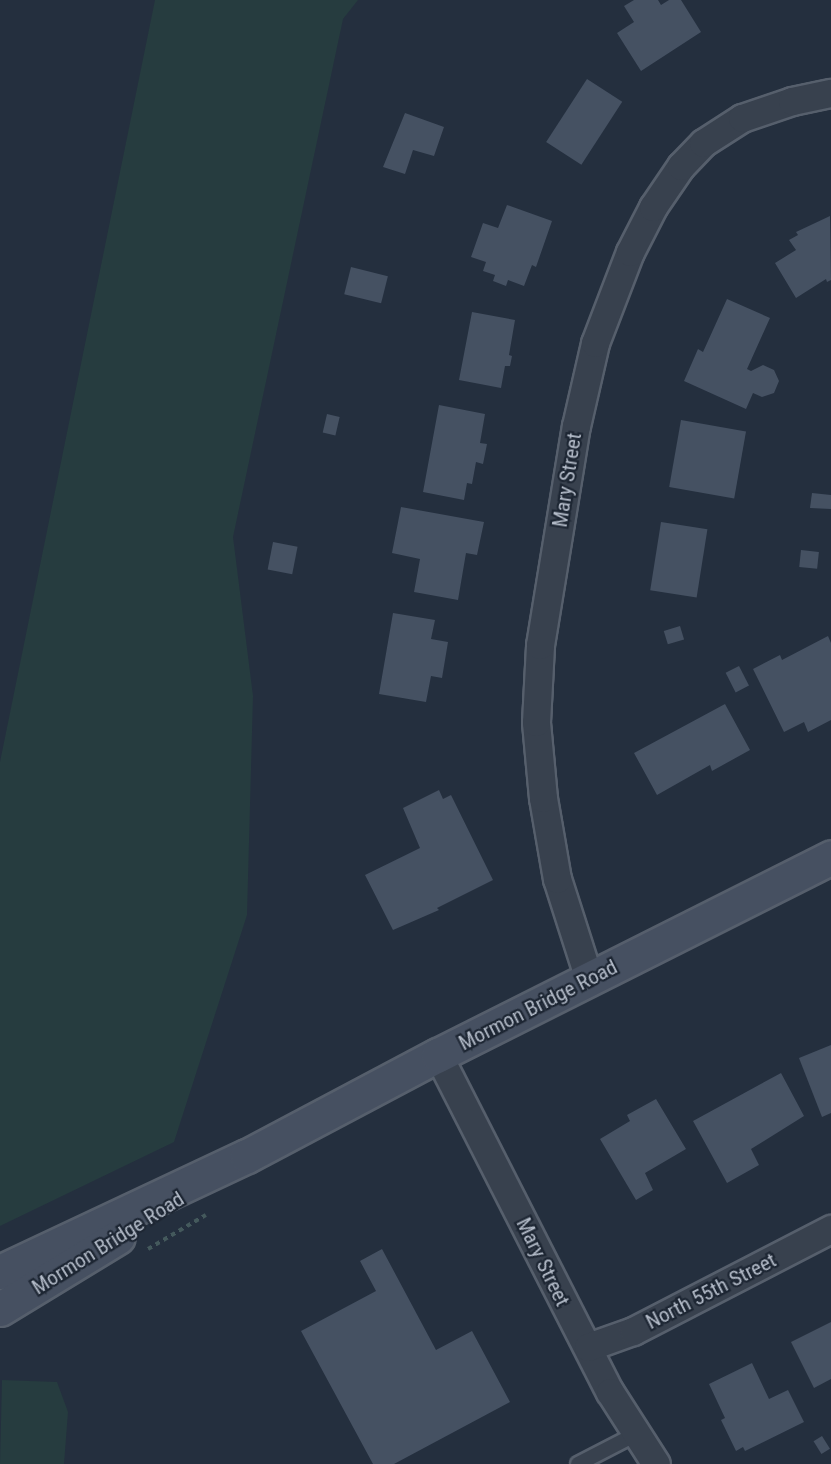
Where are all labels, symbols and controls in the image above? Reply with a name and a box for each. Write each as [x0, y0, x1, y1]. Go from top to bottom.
street label: Mary Street [547, 431, 587, 529]
street label: Mormon Bridge Road [455, 954, 621, 1056]
street label: Mormon Bridge Road [27, 1186, 189, 1300]
street label: Mary Street [511, 1214, 575, 1310]
street label: North 55th Street [642, 1247, 780, 1335]

